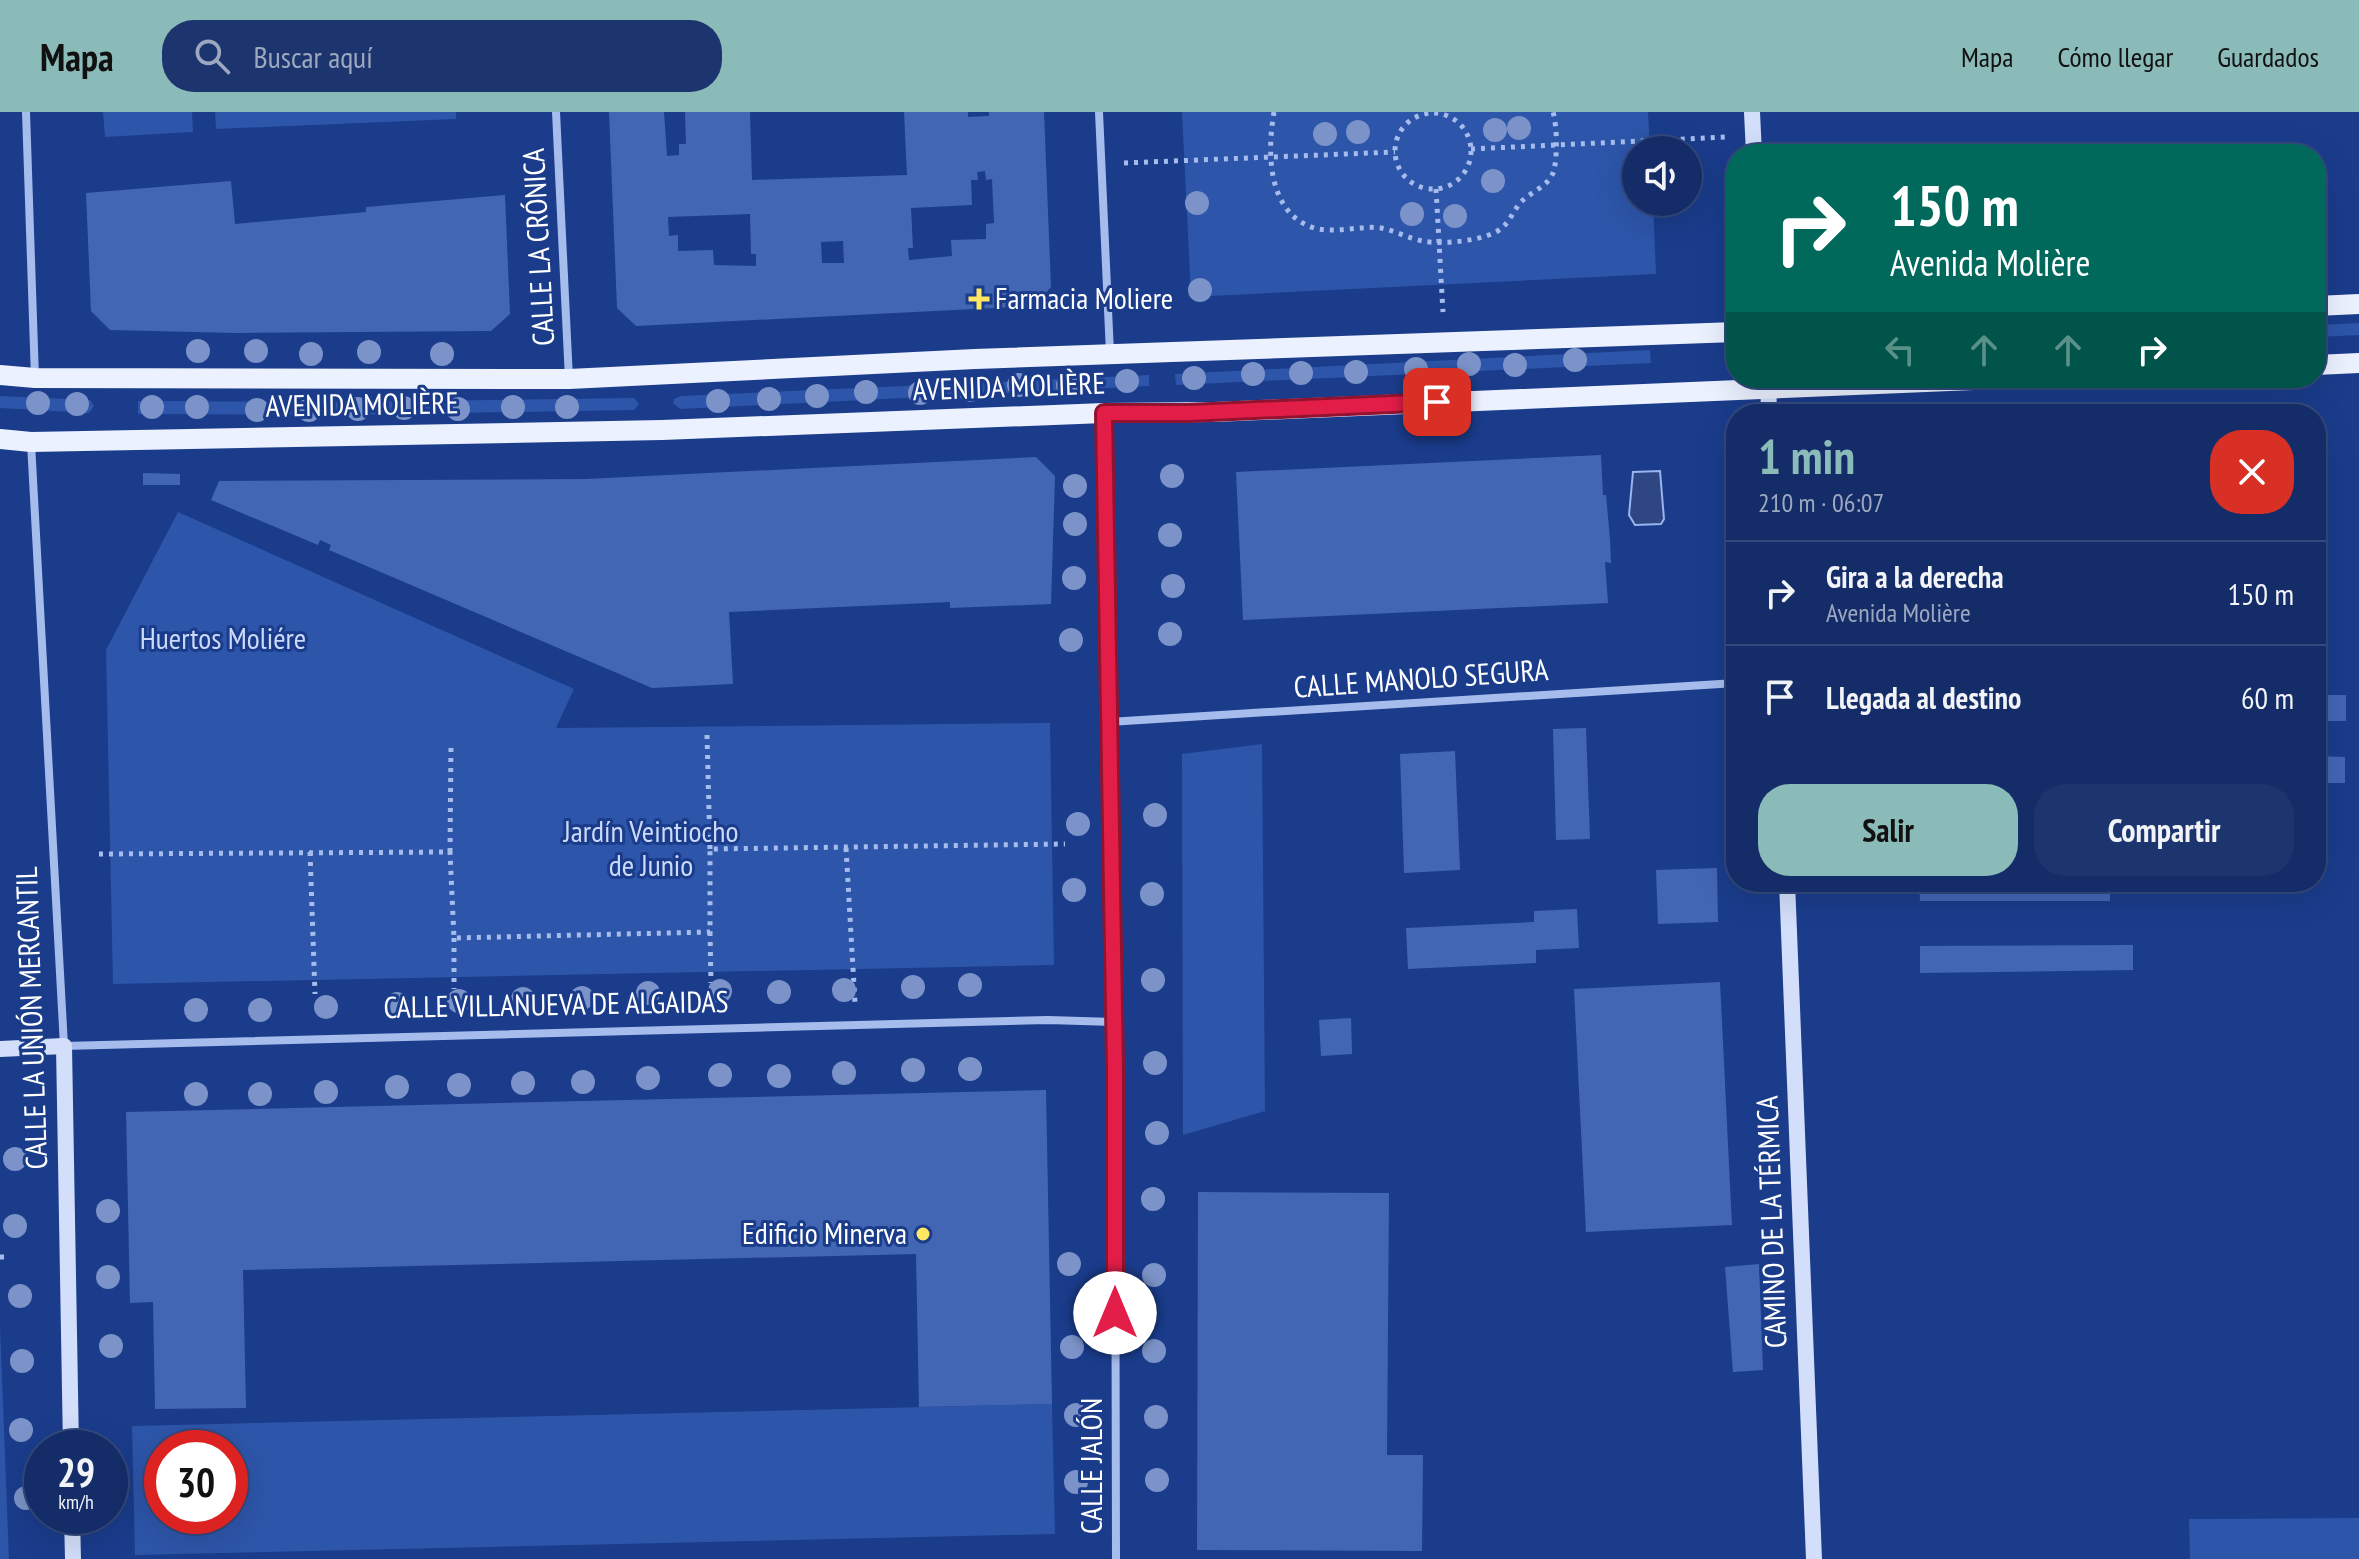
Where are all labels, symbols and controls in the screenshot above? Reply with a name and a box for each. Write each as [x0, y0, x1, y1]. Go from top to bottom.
search box [162, 20, 722, 92]
text: Mapa [40, 32, 114, 81]
icon: search [190, 34, 234, 78]
text: Buscar aquí [254, 37, 373, 76]
text: Mapa [1961, 38, 2013, 75]
text: Cómo llegar [2057, 38, 2173, 75]
text: Guardados [2217, 38, 2319, 75]
map controls [1622, 136, 1702, 216]
button: sound [1622, 136, 1702, 216]
street label: CALLE LA CRÓNICA [513, 147, 562, 347]
text: 150 m [1890, 169, 2019, 241]
icon: right [1758, 176, 1862, 280]
text: Avenida Molière [1890, 239, 2090, 286]
place label: Farmacia Moliere [995, 278, 1173, 317]
marker: Farmacia Moliere [970, 290, 988, 308]
icon: left [1878, 328, 1922, 372]
icon: ahead [1962, 328, 2006, 372]
icon: ahead [2046, 328, 2090, 372]
icon: right [2130, 328, 2174, 372]
street label: AVENIDA MOLIÈRE [912, 363, 1106, 408]
pin [1403, 368, 1471, 436]
icon: arrive [1415, 380, 1459, 424]
street label: AVENIDA MOLIÈRE [265, 382, 459, 425]
text: 1 min [1758, 425, 1855, 487]
button: close [2210, 430, 2294, 514]
text: 210 m · 06:07 [1758, 486, 1884, 519]
text: Gira a la derecha [1826, 557, 2004, 596]
icon: right [1758, 571, 1802, 615]
text: 150 m [2228, 574, 2294, 613]
text: Avenida Molière [1826, 596, 1971, 629]
park label: Huertos Moliére [140, 618, 306, 657]
street label: CALLE MANOLO SEGURA [1292, 649, 1550, 706]
icon: arrive [1758, 675, 1802, 719]
text: Llegada al destino [1826, 678, 2021, 717]
text: 60 m [2241, 678, 2294, 717]
button: Salir [1758, 784, 2018, 876]
button: Compartir [2034, 784, 2294, 876]
park label: Jardín Veintiocho de Junio [563, 811, 738, 884]
street label: CALLE LA UNIÓN MERCANTIL [6, 865, 55, 1170]
street label: CALLE VILLANUEVA DE ALGAIDAS [383, 981, 729, 1026]
street label: CAMINO DE LA TÉRMICA [1747, 1094, 1794, 1349]
place label: Edificio Minerva [742, 1213, 907, 1252]
marker: Edificio Minerva [914, 1225, 932, 1243]
position arrow [1073, 1271, 1157, 1355]
street label: CALLE JALÓN [1071, 1398, 1110, 1534]
speed limit sign: 30 [144, 1430, 248, 1534]
text: 29 [57, 1446, 95, 1498]
text: km/h [58, 1489, 94, 1515]

